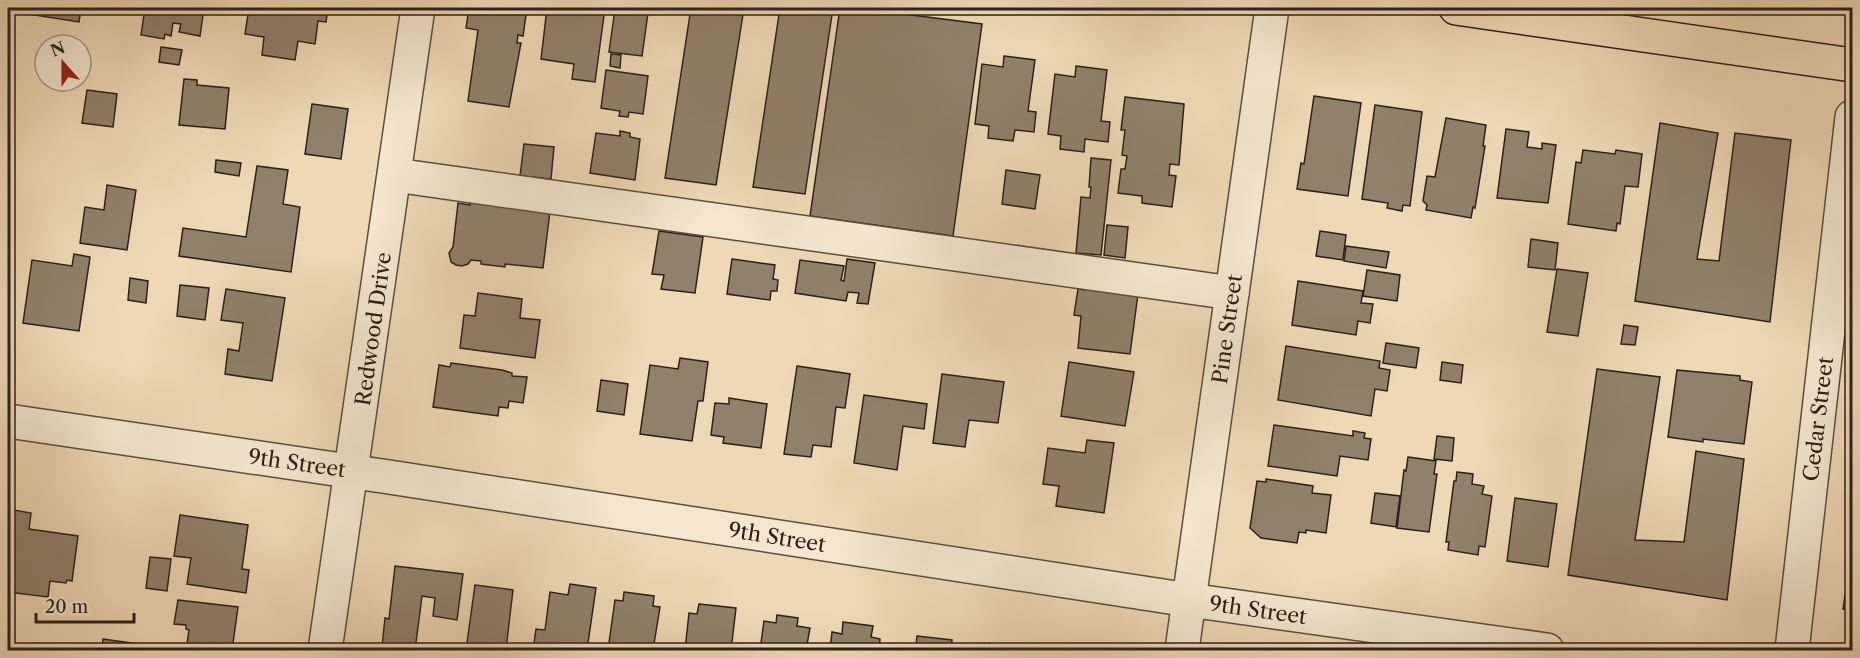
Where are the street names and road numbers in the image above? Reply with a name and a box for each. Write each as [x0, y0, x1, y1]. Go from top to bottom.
street label: Redwood Drive [350, 250, 396, 408]
street label: Pine Street [1207, 272, 1247, 385]
street label: Cedar Street [1798, 355, 1838, 483]
street label: 9th Street [247, 444, 348, 482]
street label: 9th Street [727, 517, 828, 557]
street label: 9th Street [1208, 591, 1309, 629]

